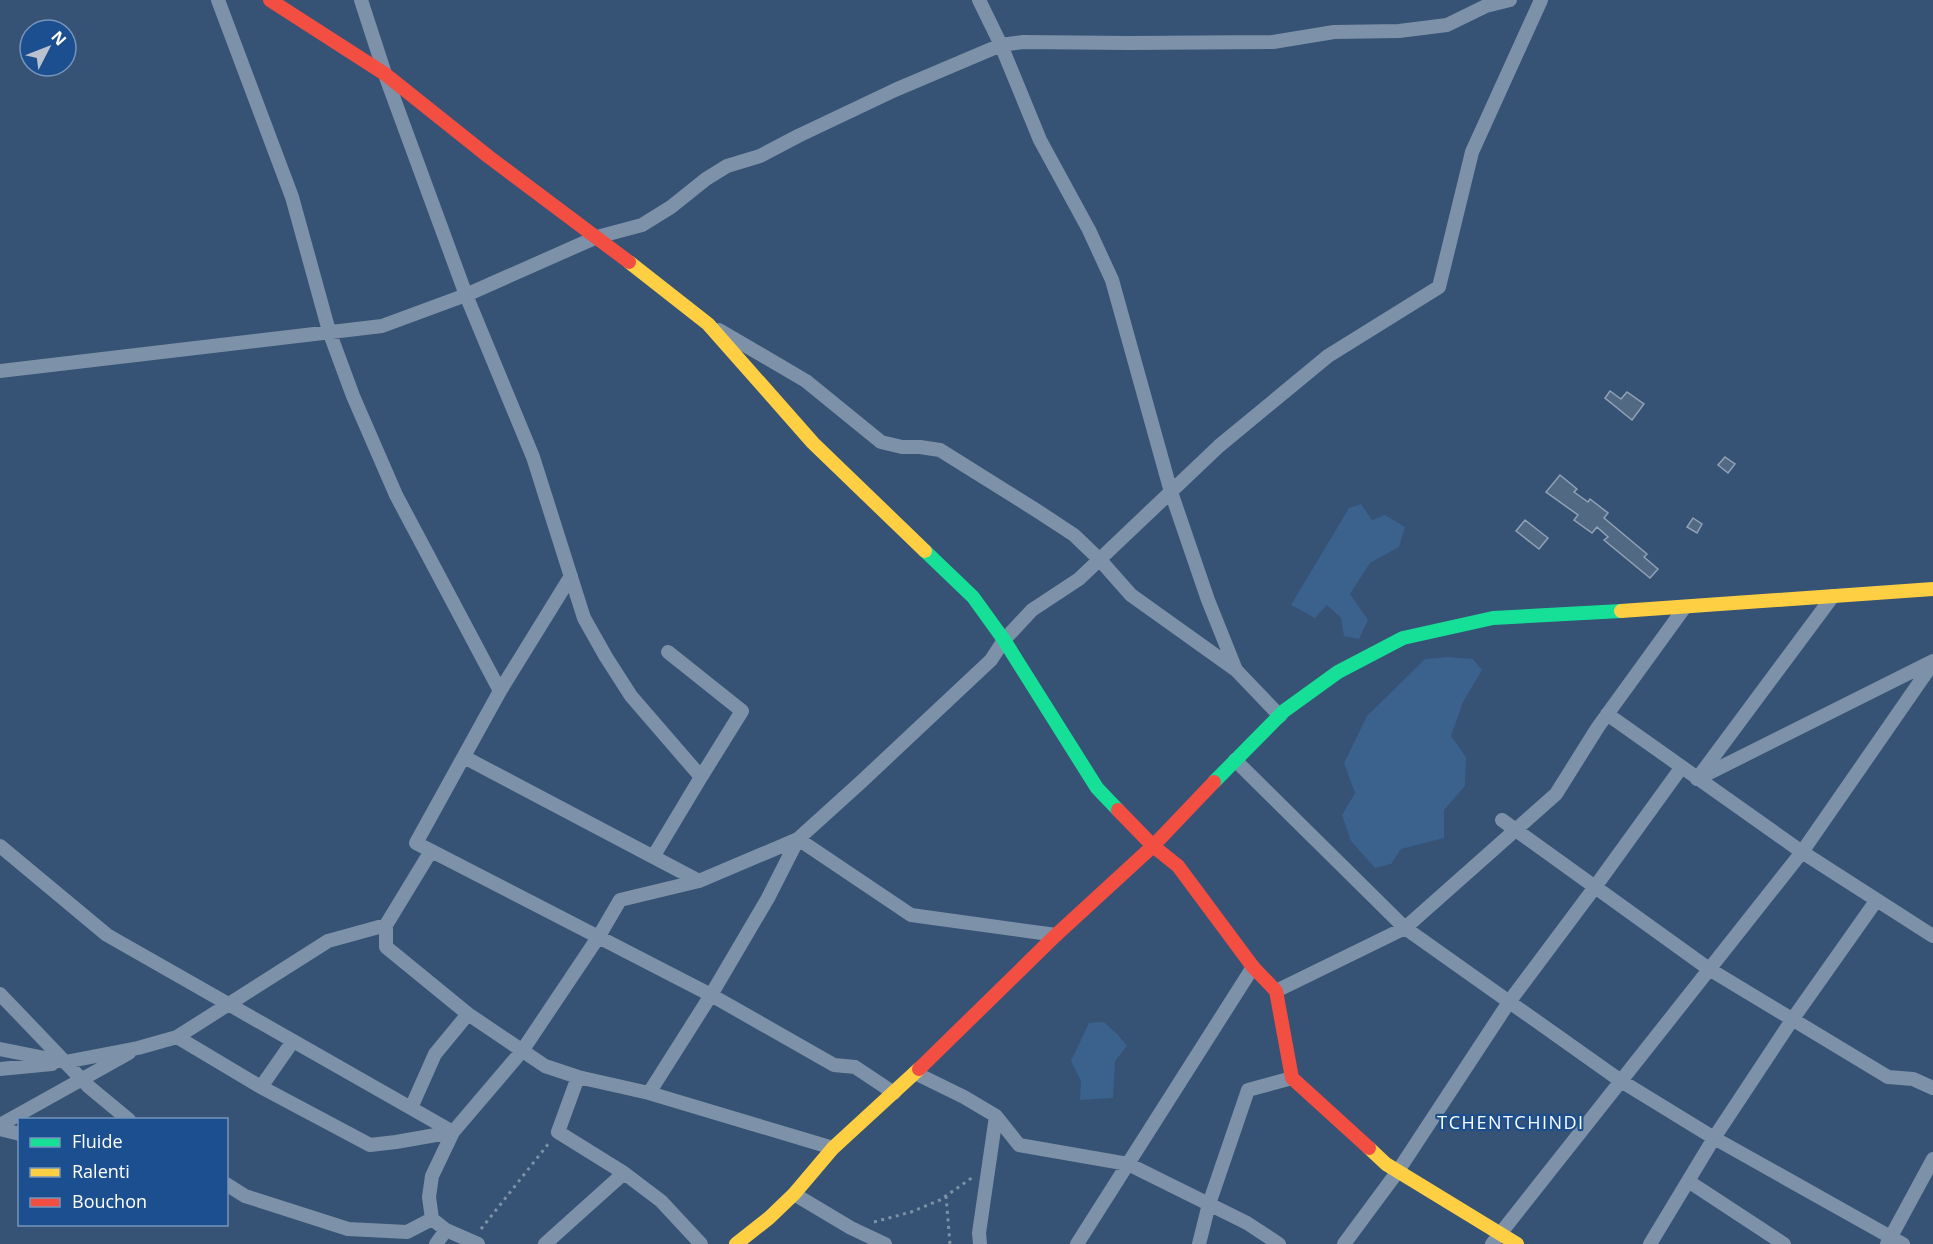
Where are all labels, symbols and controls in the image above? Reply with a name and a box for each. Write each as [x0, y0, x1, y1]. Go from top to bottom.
north arrow [18, 18, 78, 78]
text: N [47, 26, 72, 50]
district label: TCHENTCHINDI [1437, 1110, 1585, 1134]
legend [18, 1118, 228, 1226]
text: Fluide [72, 1129, 123, 1153]
text: Ralenti [72, 1159, 130, 1183]
text: Bouchon [72, 1189, 147, 1213]

